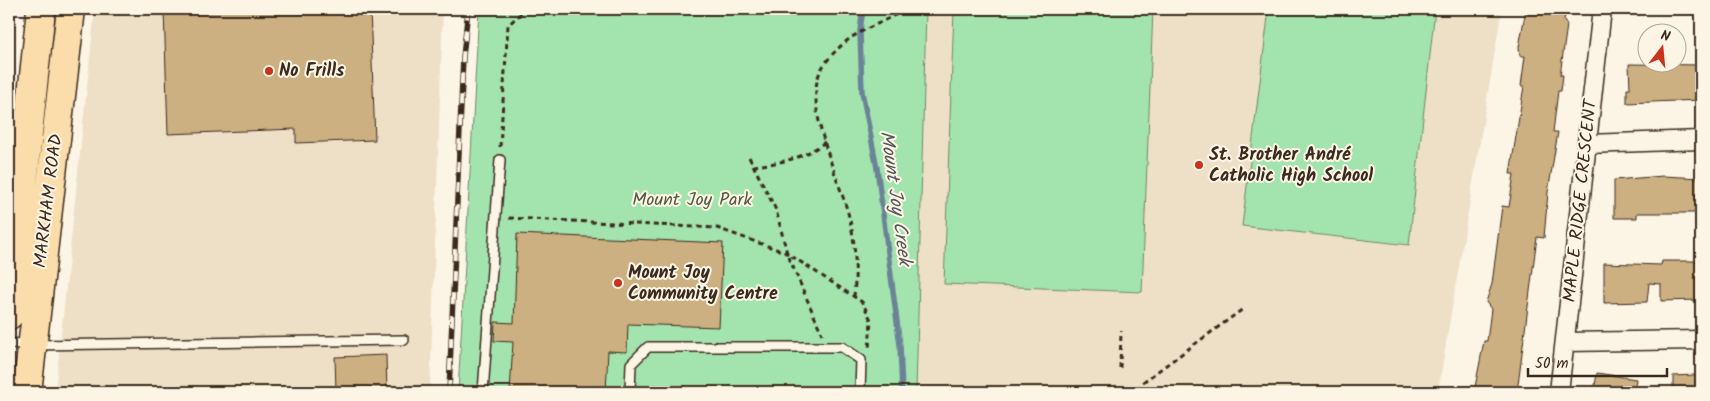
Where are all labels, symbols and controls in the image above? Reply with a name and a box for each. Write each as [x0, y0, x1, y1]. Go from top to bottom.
north arrow [1638, 22, 1688, 72]
text: N [1658, 25, 1673, 48]
place label: No Frills [279, 57, 345, 86]
marker: No Frills [263, 65, 275, 77]
street label: MAPLE RIDGE CRESCENT [1556, 97, 1606, 304]
water label: Mount Joy Creek [871, 129, 920, 270]
street label: MARKHAM ROAD [26, 132, 72, 270]
place label: St. Brother André Catholic High School [1209, 141, 1373, 191]
marker: St. Brother André Catholic High School [1193, 159, 1205, 171]
park label: Mount Joy Park [632, 186, 752, 215]
place label: Mount Joy Community Centre [628, 259, 778, 309]
marker: Mount Joy Community Centre [612, 277, 624, 289]
scale bar [1528, 346, 1666, 378]
text: 50 m [1535, 352, 1569, 376]

